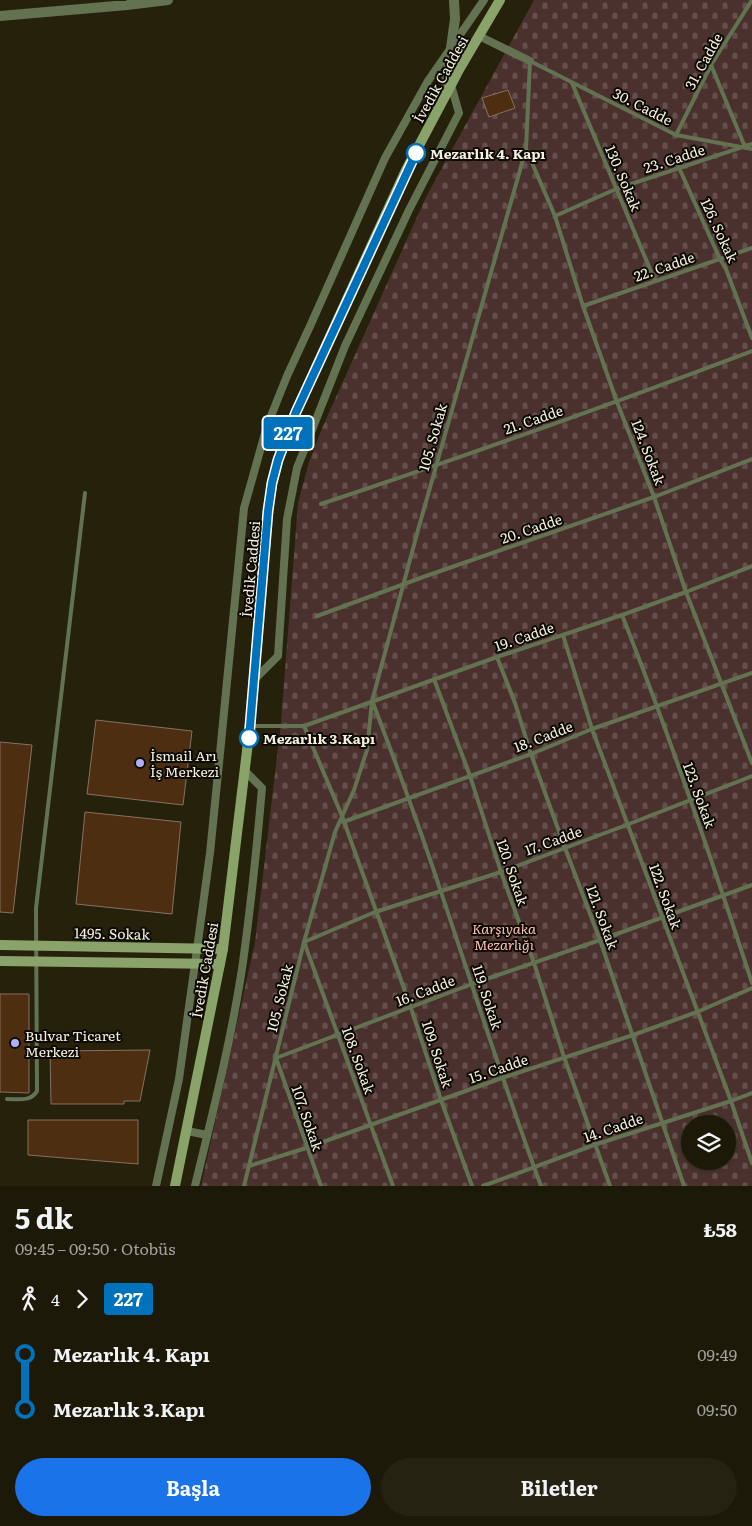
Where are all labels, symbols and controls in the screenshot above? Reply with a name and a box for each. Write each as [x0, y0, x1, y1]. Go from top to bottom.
street label: 31. Cadde [679, 29, 727, 93]
street label: İvedik Caddesi [408, 31, 472, 126]
street label: 30. Cadde [610, 82, 676, 130]
street label: 23. Cadde [641, 139, 707, 177]
street label: 130. Sokak [601, 142, 647, 214]
marker: Mezarlık 4. Kapı [406, 143, 426, 163]
place label: Mezarlık 4. Kapı [430, 143, 545, 163]
street label: 126. Sokak [696, 195, 744, 266]
street label: 22. Cadde [631, 246, 697, 286]
street label: 105. Sokak [413, 400, 451, 473]
street label: 21. Cadde [501, 400, 565, 438]
street label: 124. Sokak [627, 416, 671, 488]
line badge: 227 [259, 417, 317, 449]
text: 227 [274, 419, 302, 446]
street label: 20. Cadde [498, 508, 564, 548]
street label: İvedik Caddesi [236, 520, 264, 618]
street label: 19. Cadde [492, 616, 556, 656]
street label: 18. Cadde [510, 716, 576, 756]
marker: Mezarlık 3.Kapı [239, 728, 259, 748]
place label: Mezarlık 3.Kapı [263, 728, 375, 748]
place label: İsmail Arı İş Merkezi [150, 745, 219, 781]
marker: İsmail Arı İş Merkezi [134, 757, 146, 769]
street label: 123. Sokak [679, 759, 721, 831]
street label: 17. Cadde [522, 820, 584, 860]
street label: 120. Sokak [492, 836, 534, 908]
street label: 122. Sokak [645, 860, 687, 932]
street label: 121. Sokak [582, 882, 624, 952]
park label: Karşıyaka Mezarlığı [472, 918, 536, 954]
street label: İvedik Caddesi [186, 920, 222, 1019]
street label: 1495. Sokak [74, 922, 150, 944]
street label: 105. Sokak [261, 961, 297, 1034]
street label: 119. Sokak [468, 962, 508, 1032]
street label: 16. Cadde [393, 970, 457, 1010]
street label: 109. Sokak [418, 1018, 458, 1091]
street label: 108. Sokak [338, 1024, 381, 1097]
place label: Bulvar Ticaret Merkezi [25, 1025, 121, 1061]
marker: Bulvar Ticaret Merkezi [9, 1037, 21, 1049]
street label: 15. Cadde [466, 1049, 530, 1087]
street label: 107. Sokak [287, 1083, 329, 1154]
street label: 14. Cadde [581, 1108, 645, 1146]
map controls [681, 1115, 736, 1170]
button: layers [681, 1115, 736, 1170]
text: 5 dk [15, 1196, 73, 1238]
text: ₺58 [703, 1215, 737, 1243]
text: 09:45 – 09:50 · Otobüs [15, 1236, 175, 1260]
icon: walk [15, 1285, 43, 1313]
icon: forward [68, 1285, 96, 1313]
text: 227 [114, 1285, 143, 1312]
text: 4 [51, 1287, 60, 1311]
text: Mezarlık 4. Kapı [53, 1340, 210, 1368]
text: 09:49 [697, 1342, 737, 1366]
text: Mezarlık 3.Kapı [53, 1395, 205, 1423]
text: 09:50 [697, 1397, 737, 1421]
button: Başla [15, 1458, 371, 1516]
button: Biletler [381, 1458, 737, 1516]

